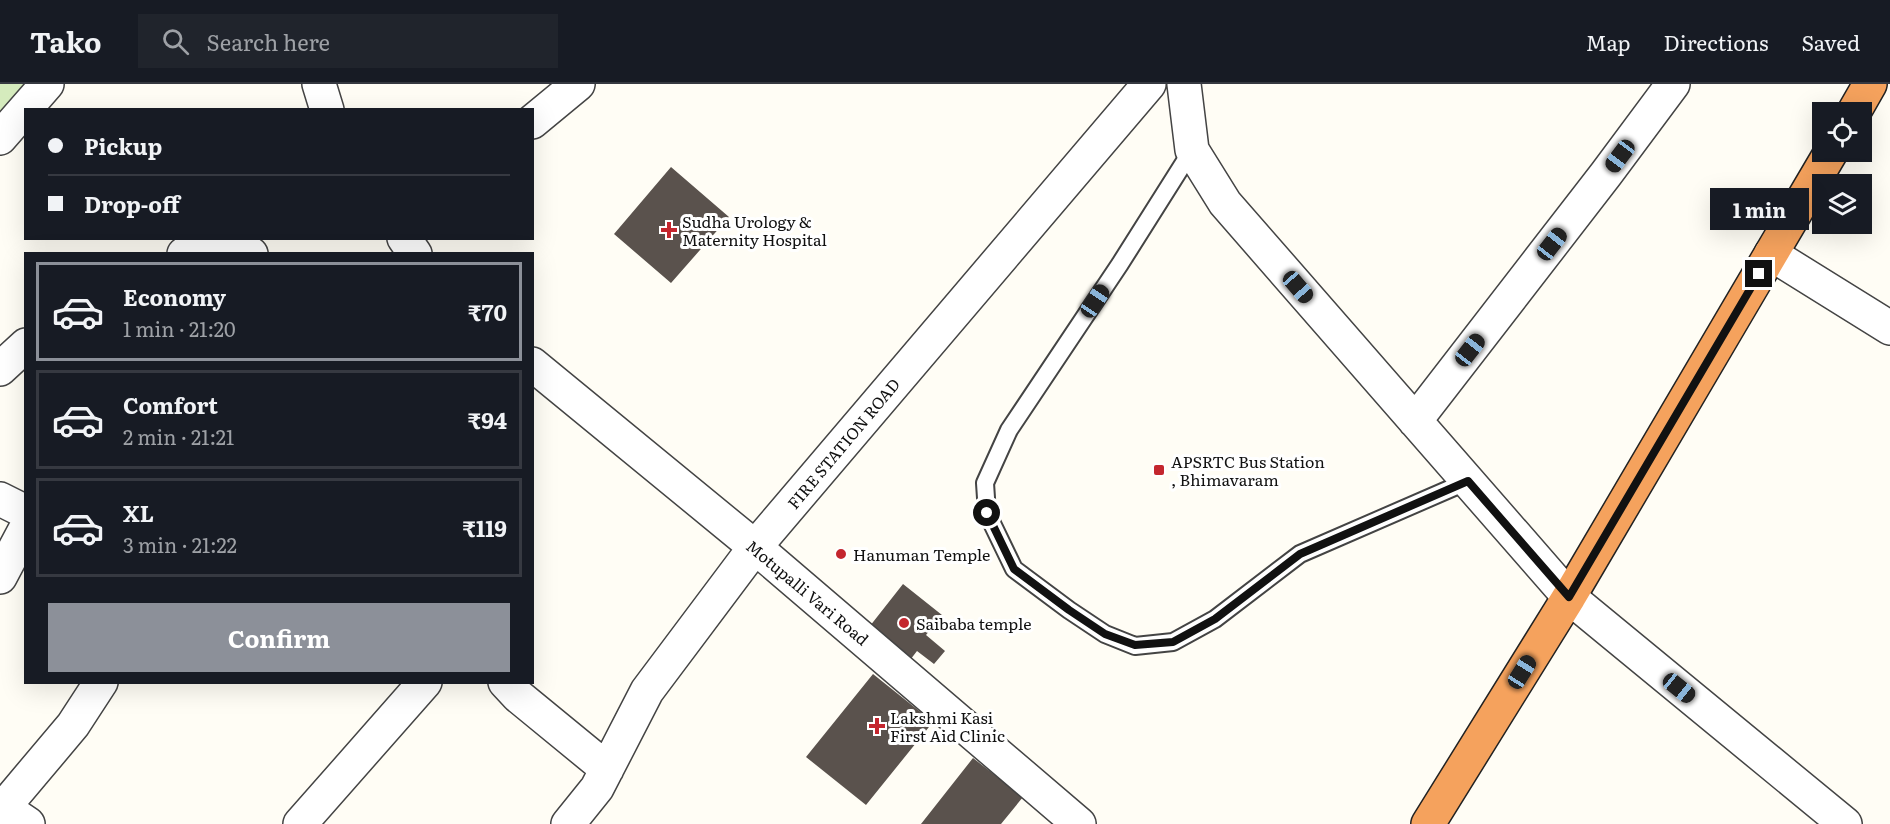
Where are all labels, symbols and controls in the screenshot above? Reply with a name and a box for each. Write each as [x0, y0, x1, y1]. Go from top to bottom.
search box [138, 14, 558, 68]
text: Tako [30, 20, 102, 62]
icon: search [159, 25, 192, 58]
text: Search here [207, 25, 330, 58]
text: Map [1586, 26, 1631, 57]
text: Directions [1664, 26, 1769, 57]
text: Saved [1802, 26, 1860, 57]
map controls [1812, 102, 1872, 234]
button: locate [1812, 102, 1872, 162]
text: Pickup [84, 129, 162, 162]
car [1602, 136, 1638, 176]
button: layers [1812, 174, 1872, 234]
text: Drop-off [84, 187, 180, 220]
callout: 1 min [1710, 187, 1808, 229]
text: 1 min [1733, 194, 1786, 224]
place label: Sudha Urology & Maternity Hospital [682, 209, 827, 251]
marker: Sudha Urology & Maternity Hospital [660, 221, 678, 239]
car [1534, 224, 1570, 264]
route end [1745, 260, 1772, 287]
car [1279, 268, 1317, 306]
text: Economy [123, 280, 226, 313]
car [1077, 281, 1113, 321]
icon: car [51, 285, 105, 339]
text: ₹70 [468, 295, 507, 328]
text: 1 min · 21:20 [123, 313, 236, 343]
car [1452, 330, 1488, 370]
street label: FIRE STATION ROAD [781, 372, 905, 514]
text: Comfort [123, 388, 218, 421]
icon: car [51, 393, 105, 447]
text: ₹94 [468, 403, 507, 436]
text: 2 min · 21:21 [123, 421, 234, 451]
place label: APSRTC Bus Station , Bhimavaram [1171, 449, 1325, 491]
marker: APSRTC Bus Station , Bhimavaram [1152, 463, 1166, 477]
text: XL [123, 496, 154, 529]
route start [973, 499, 1000, 526]
icon: car [51, 501, 105, 555]
text: ₹119 [463, 511, 507, 544]
text: 3 min · 21:22 [123, 529, 237, 559]
street label: Motupalli Vari Road [742, 534, 875, 651]
place label: Hanuman Temple [853, 542, 990, 566]
marker: Hanuman Temple [834, 547, 848, 561]
button: Confirm [48, 603, 510, 672]
place label: Saibaba temple [916, 611, 1031, 635]
marker: Saibaba temple [897, 616, 911, 630]
car [1505, 652, 1539, 692]
car [1659, 670, 1699, 706]
place label: Lakshmi Kasi First Aid Clinic [890, 705, 1005, 747]
marker: Lakshmi Kasi First Aid Clinic [868, 717, 886, 735]

